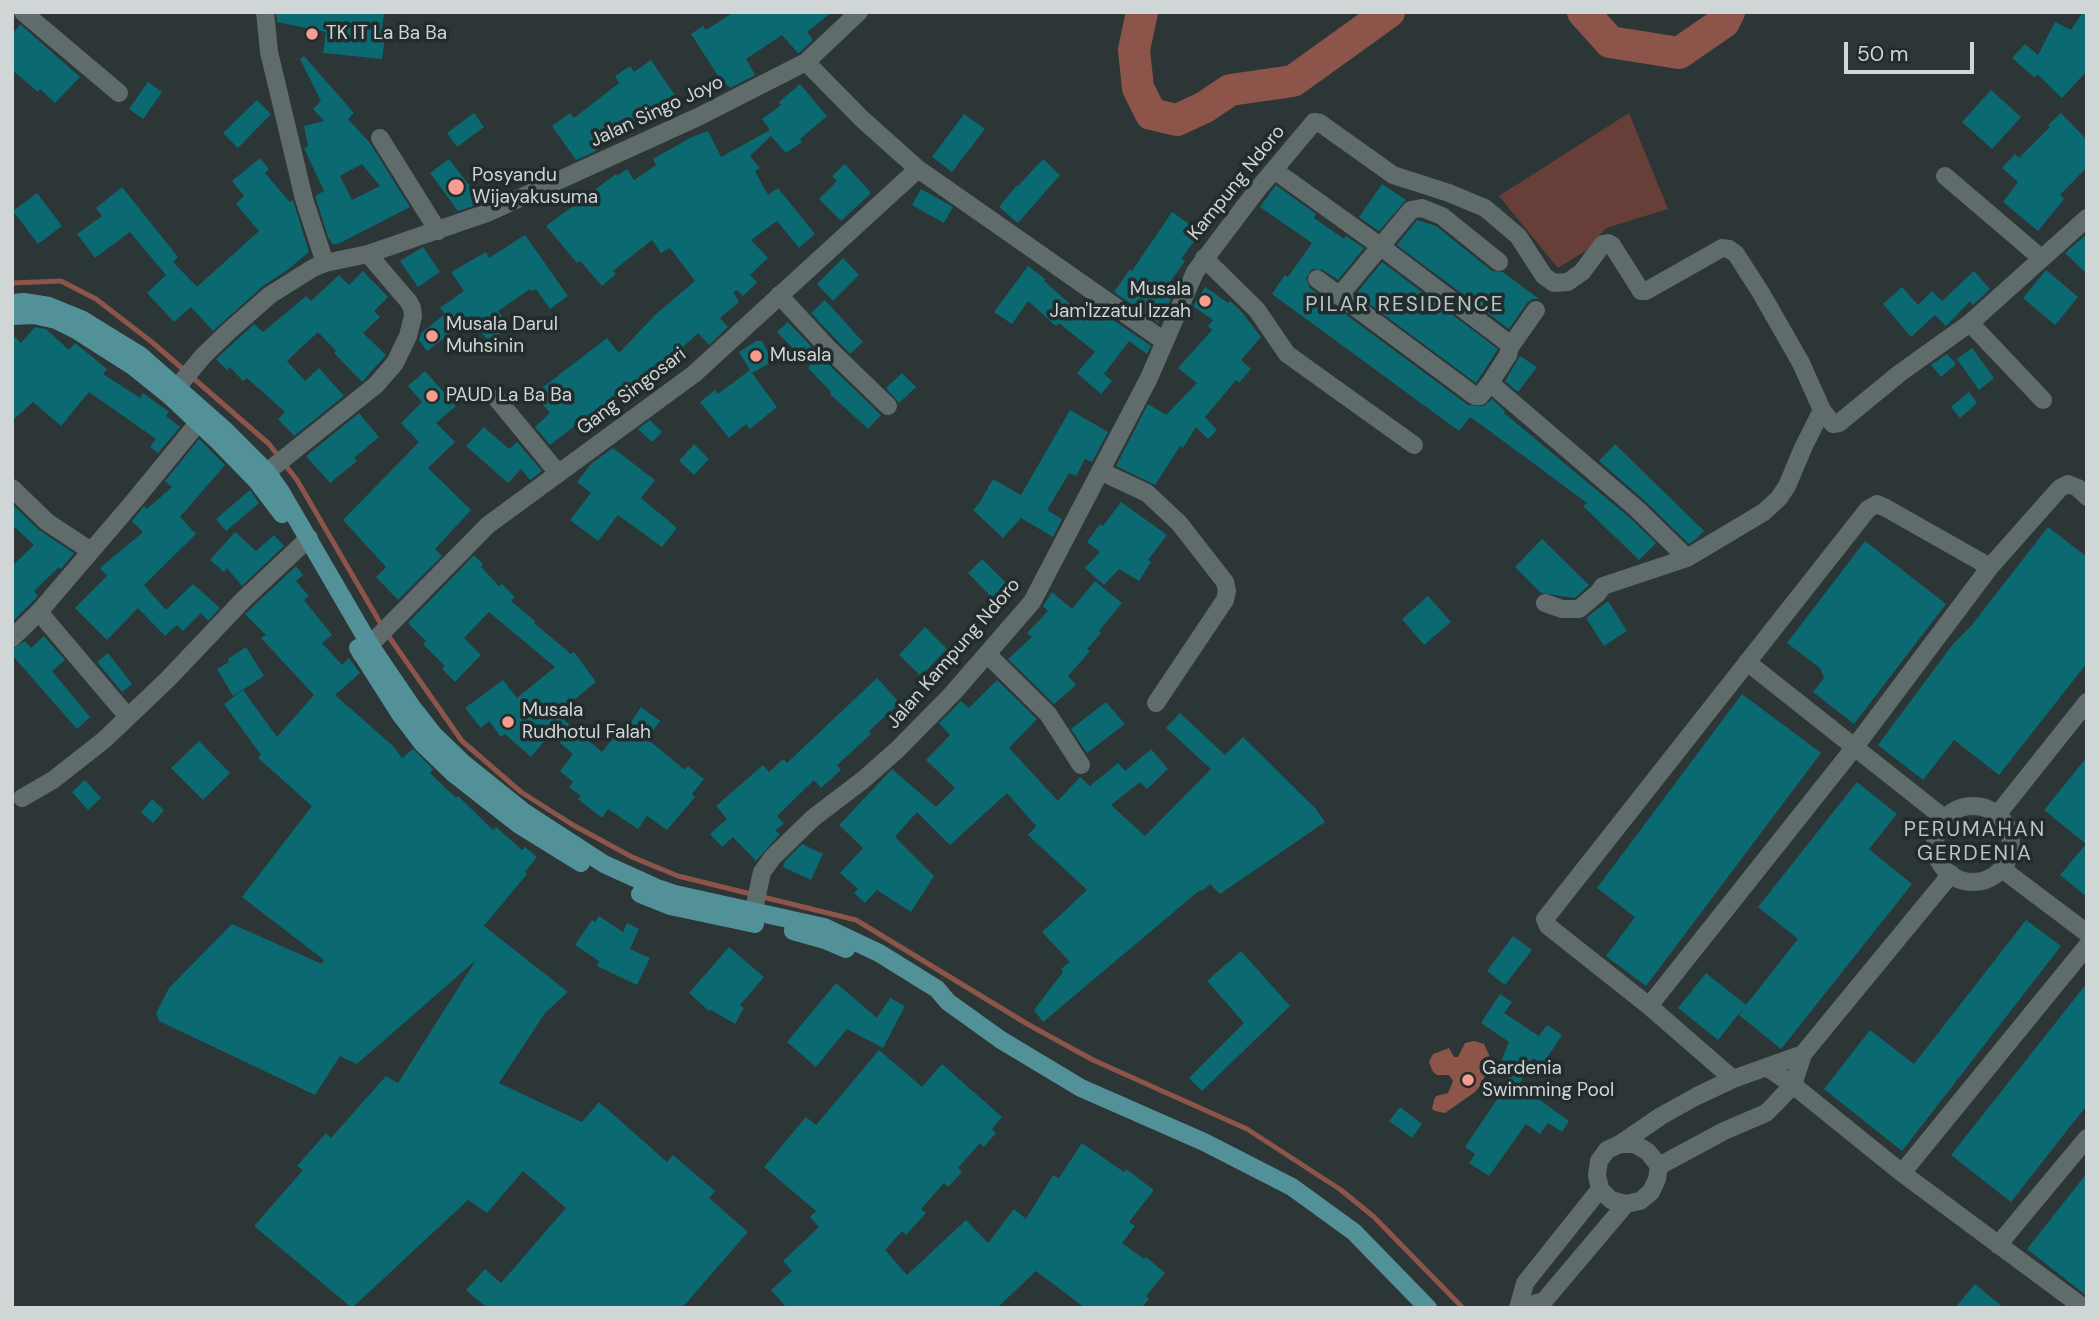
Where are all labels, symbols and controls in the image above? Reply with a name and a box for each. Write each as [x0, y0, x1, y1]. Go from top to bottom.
place label: TK IT La Ba Ba [326, 23, 447, 45]
marker: TK IT La Ba Ba [304, 26, 320, 42]
scale bar [1847, 28, 1976, 72]
text: 50 m [1857, 40, 1908, 68]
street label: Jalan Singo Joyo [587, 71, 727, 153]
street label: Kampung Ndoro [1184, 121, 1290, 245]
place label: Posyandu Wijayakusuma [472, 165, 598, 209]
marker: Posyandu Wijayakusuma [446, 177, 466, 197]
place label: Musala Jam'Izzatul Izzah [1049, 279, 1191, 323]
district label: PILAR RESIDENCE [1307, 292, 1503, 318]
marker: Musala Jam'Izzatul Izzah [1197, 293, 1213, 309]
place label: Musala Darul Muhsinin [446, 314, 558, 358]
marker: Musala Darul Muhsinin [424, 328, 440, 344]
street label: Gang Singosari [573, 344, 691, 440]
place label: Musala [770, 345, 831, 367]
marker: Musala [748, 348, 764, 364]
place label: PAUD La Ba Ba [446, 385, 572, 407]
marker: PAUD La Ba Ba [424, 388, 440, 404]
street label: Jalan Kampung Ndoro [882, 574, 1026, 734]
place label: Musala Rudhotul Falah [522, 700, 651, 744]
marker: Musala Rudhotul Falah [500, 714, 516, 730]
district label: PERUMAHAN GERDENIA [1905, 817, 2045, 867]
place label: Gardenia Swimming Pool [1482, 1058, 1614, 1102]
marker: Gardenia Swimming Pool [1460, 1072, 1476, 1088]

